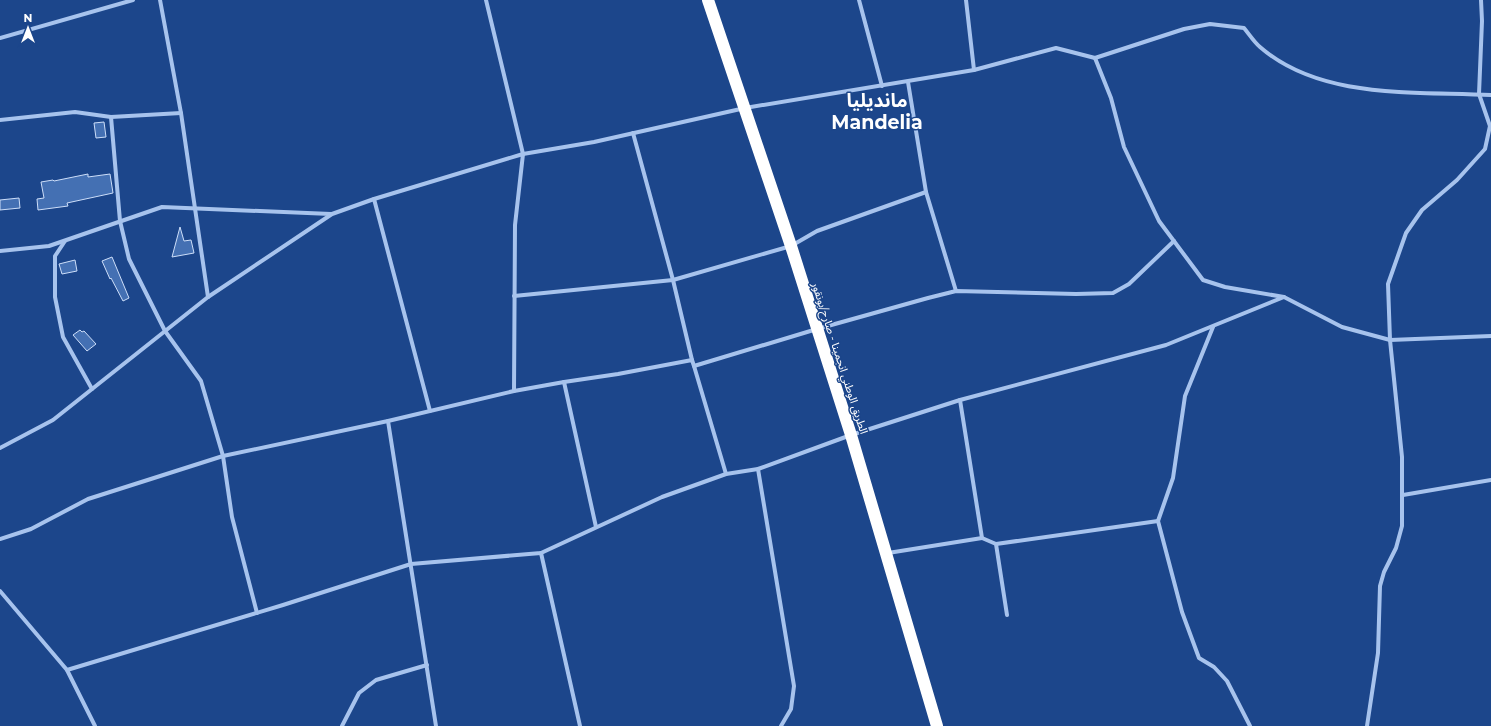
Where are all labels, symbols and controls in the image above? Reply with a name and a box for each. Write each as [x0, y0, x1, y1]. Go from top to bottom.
north arrow [8, 8, 48, 48]
text: N [24, 11, 32, 25]
district label: مانديليا Mandelia [831, 89, 923, 134]
street label: الطريق الوطني انجمينا - صارح/بونقور [806, 279, 871, 437]

